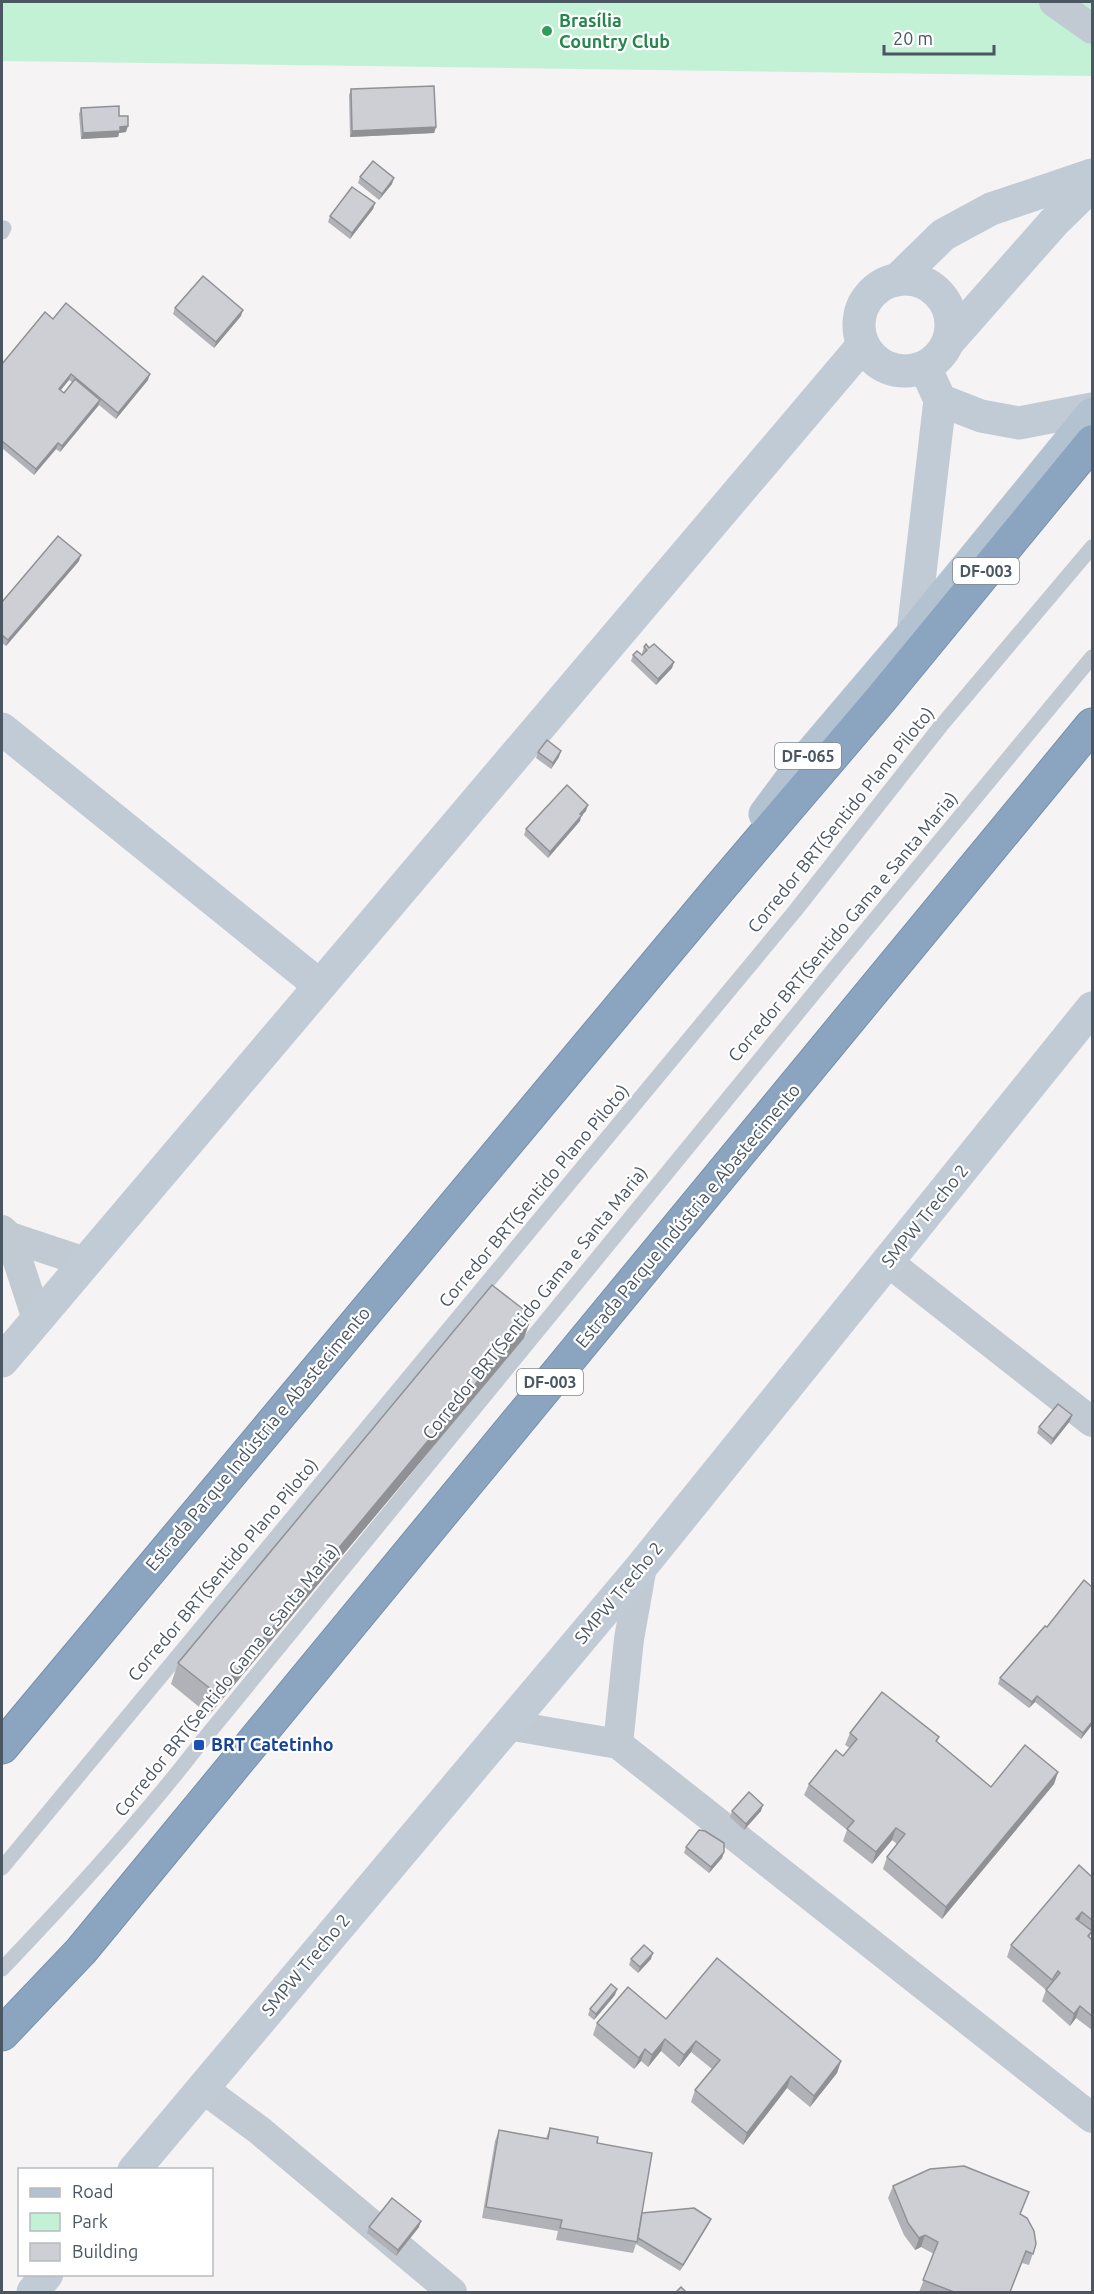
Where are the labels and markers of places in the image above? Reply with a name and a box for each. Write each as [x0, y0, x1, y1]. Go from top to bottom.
place label: Brasília Country Club [559, 10, 670, 51]
marker: Brasília Country Club [540, 24, 554, 38]
place label: BRT Catetinho [211, 1734, 334, 1754]
marker: BRT Catetinho [192, 1738, 206, 1752]

